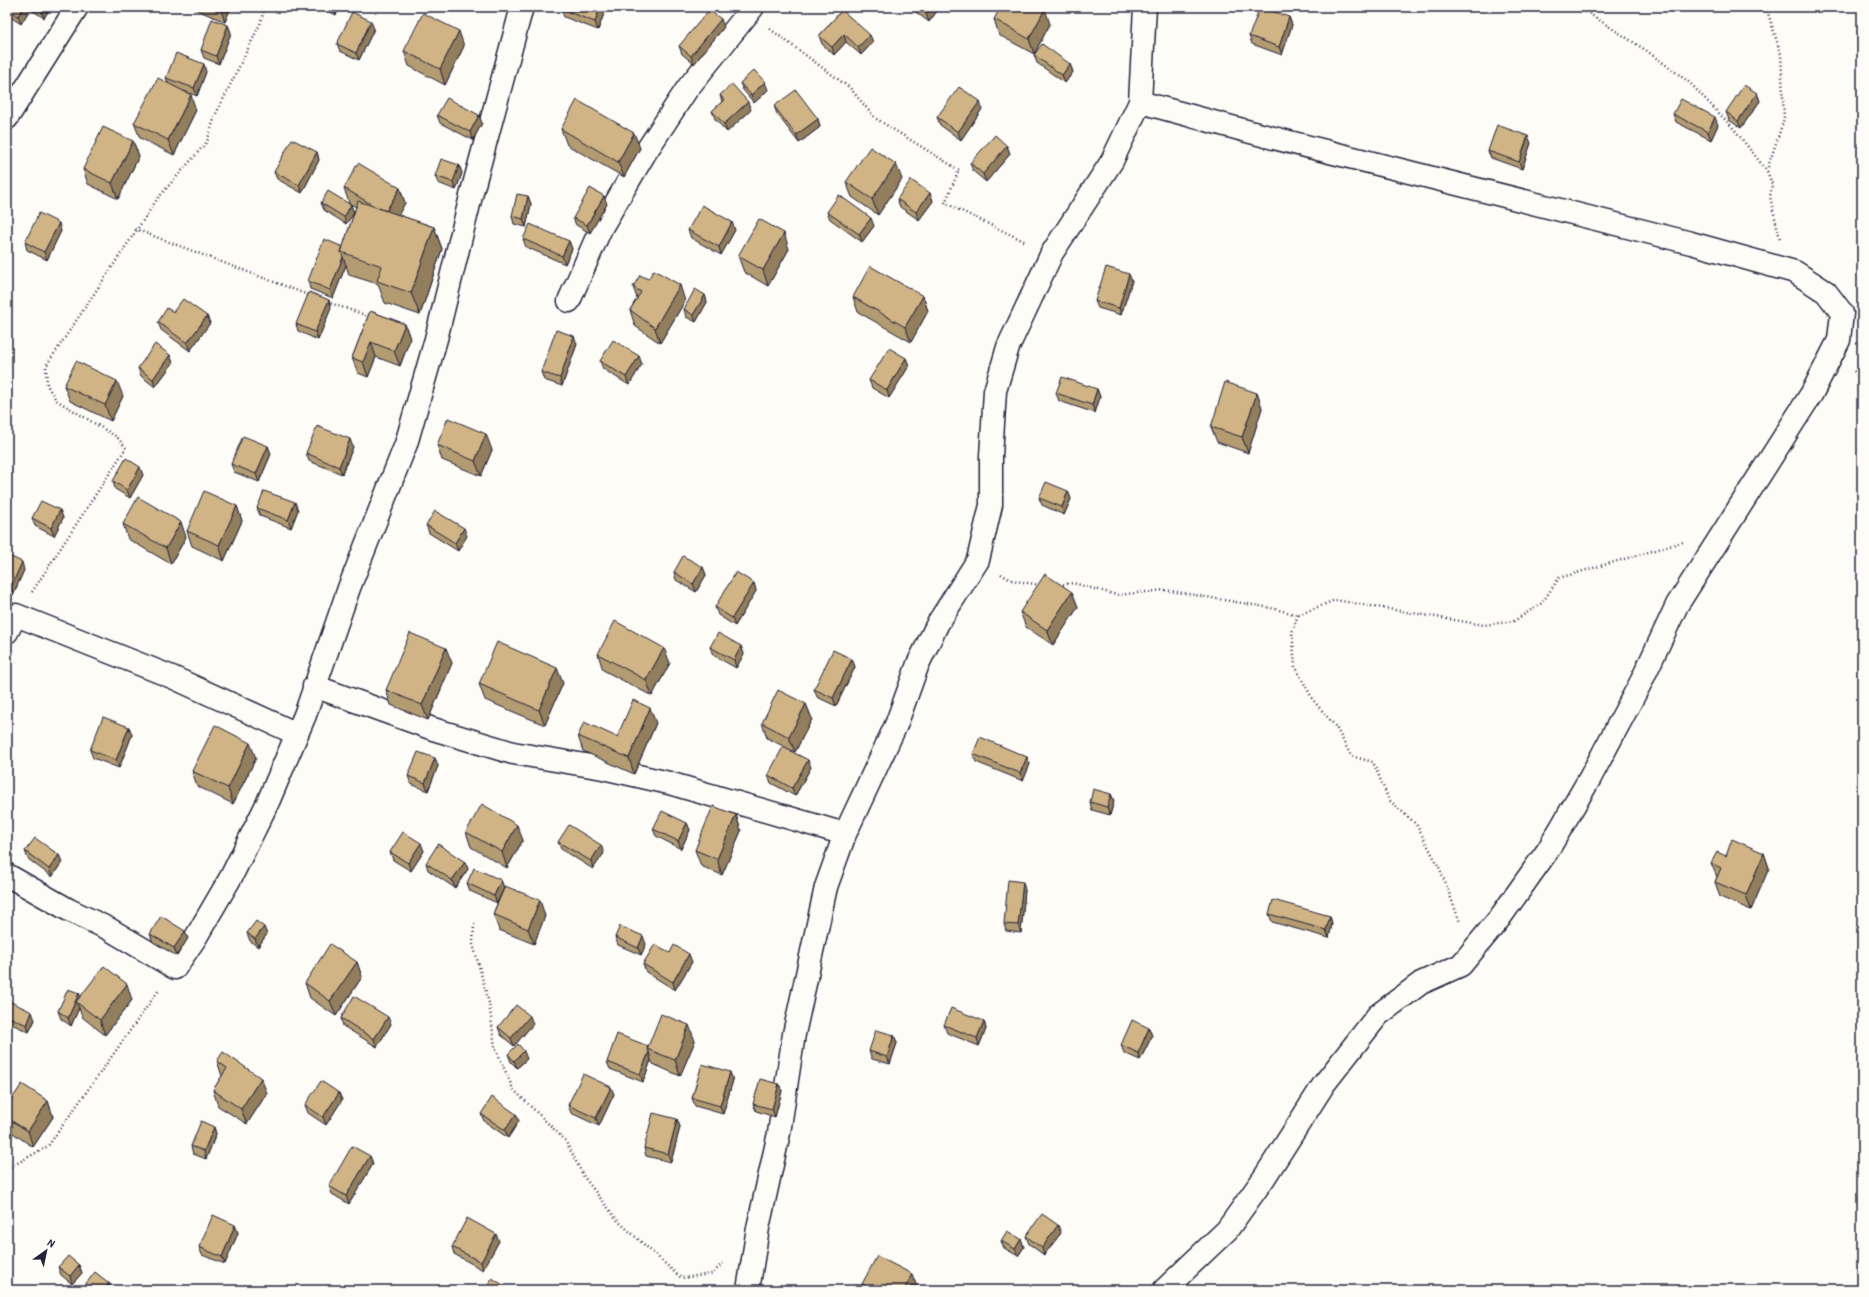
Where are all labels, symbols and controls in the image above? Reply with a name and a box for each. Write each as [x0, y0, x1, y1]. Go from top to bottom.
north arrow [26, 1231, 66, 1271]
text: N [45, 1235, 58, 1250]

